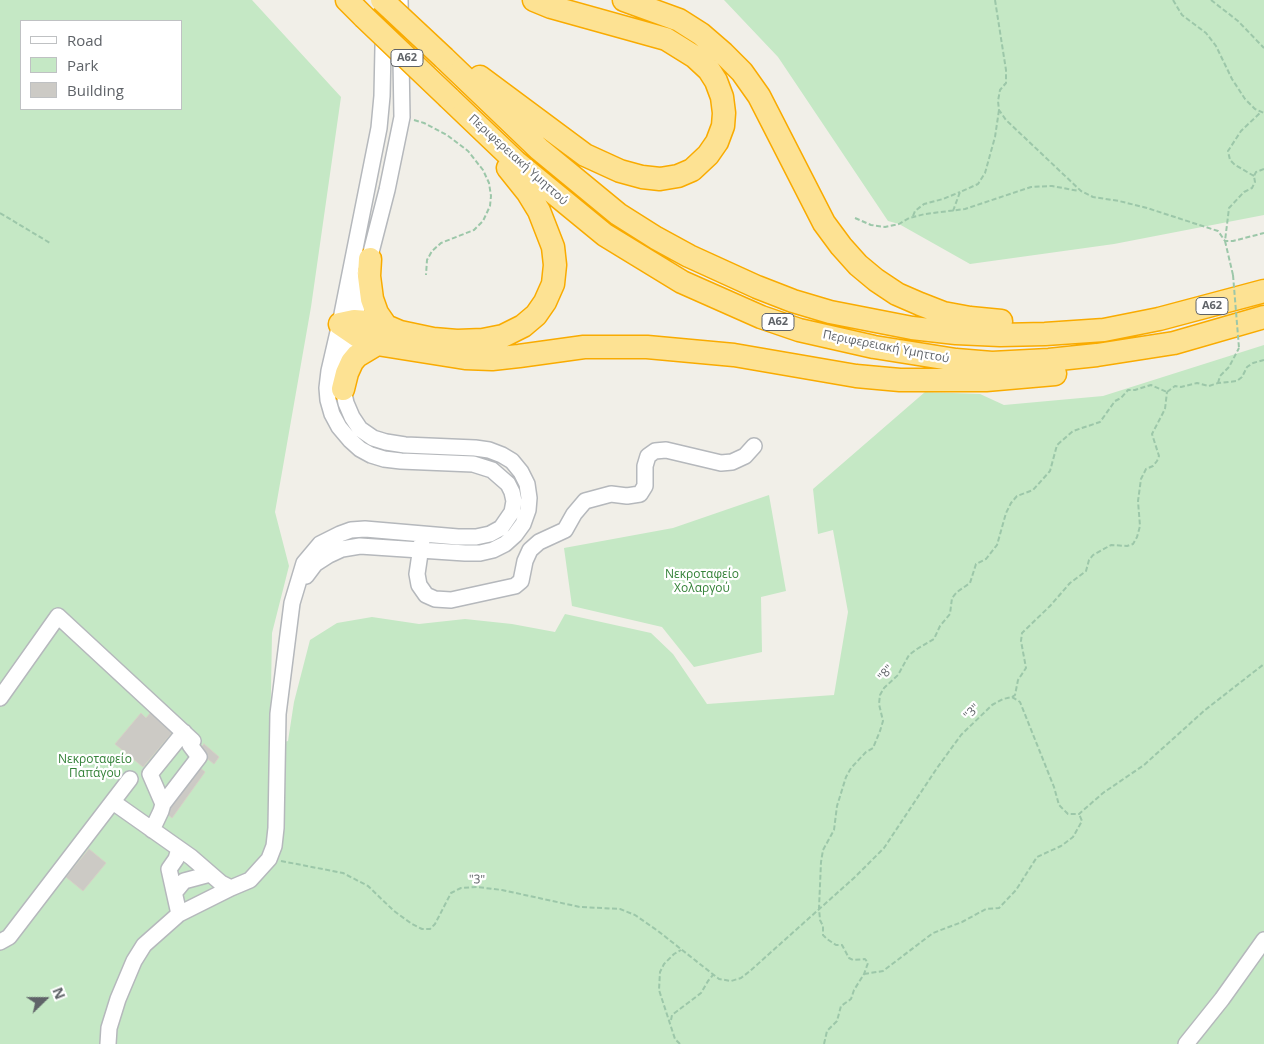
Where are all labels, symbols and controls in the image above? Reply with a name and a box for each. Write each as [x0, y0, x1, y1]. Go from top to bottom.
legend [20, 20, 182, 110]
text: Road [67, 30, 103, 50]
road number: Α62 [391, 49, 423, 66]
text: Park [67, 55, 98, 75]
text: Building [67, 80, 124, 100]
street label: Περιφερειακή Υμηττού [465, 112, 571, 208]
road number: Α62 [1196, 298, 1228, 314]
road number: Α62 [762, 314, 794, 331]
street label: Περιφερειακή Υμηττού [822, 328, 950, 366]
park label: Νεκροταφείο Χολαργού [665, 568, 739, 596]
street label: "8" [875, 662, 897, 684]
street label: "3" [961, 701, 983, 723]
park label: Νεκροταφείο Παπάγου [58, 753, 132, 781]
street label: "3" [469, 873, 485, 887]
north arrow [20, 974, 70, 1024]
text: N [48, 984, 70, 1002]

